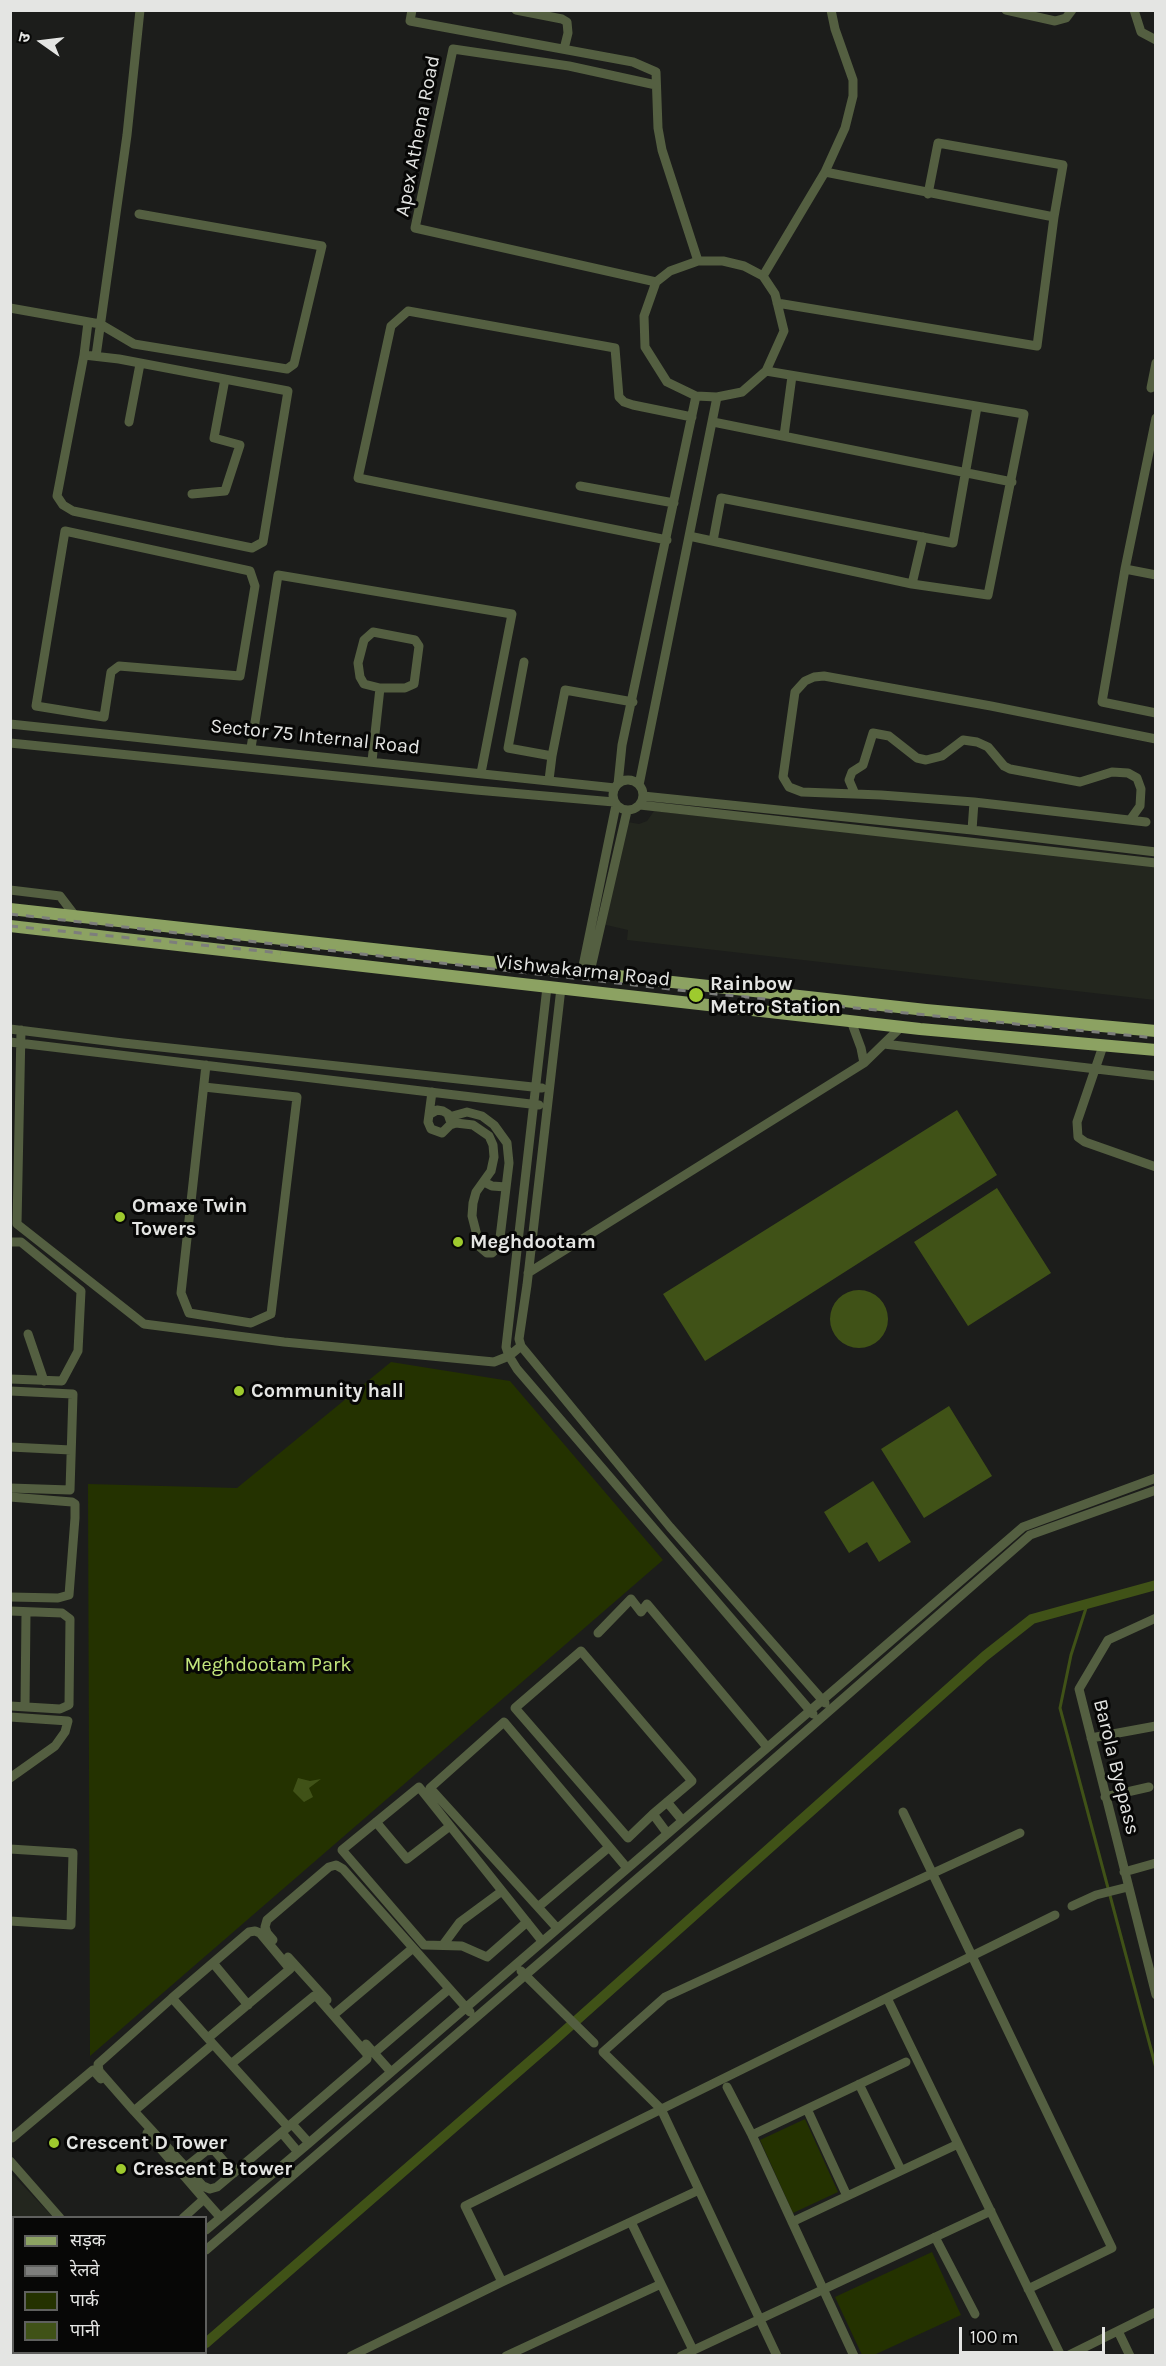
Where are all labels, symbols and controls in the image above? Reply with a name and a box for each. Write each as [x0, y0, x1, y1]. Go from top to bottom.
north arrow [12, 12, 72, 72]
text: उ [14, 31, 34, 44]
street label: Apex Athena Road [391, 53, 445, 219]
street label: Sector 75 Internal Road [209, 714, 421, 760]
street label: Vishwakarma Road [495, 950, 671, 992]
place label: Rainbow Metro Station [710, 972, 841, 1019]
marker: Rainbow Metro Station [687, 986, 705, 1004]
place label: Omaxe Twin Towers [132, 1194, 247, 1241]
marker: Omaxe Twin Towers [113, 1210, 127, 1224]
place label: Meghdootam [470, 1230, 596, 1254]
marker: Meghdootam [451, 1235, 465, 1249]
place label: Community hall [251, 1379, 404, 1403]
marker: Community hall [232, 1384, 246, 1398]
park label: Meghdootam Park [185, 1653, 351, 1677]
street label: Barola Byepass [1088, 1697, 1144, 1837]
place label: Crescent D Tower [66, 2131, 227, 2155]
marker: Crescent D Tower [47, 2136, 61, 2150]
place label: Crescent B tower [133, 2157, 292, 2181]
marker: Crescent B tower [114, 2162, 128, 2176]
legend [12, 2216, 207, 2354]
text: सड़क [70, 2229, 106, 2251]
text: रेलवे [70, 2259, 100, 2281]
text: पार्क [70, 2289, 99, 2311]
scale bar [962, 2315, 1108, 2353]
text: पानी [70, 2319, 100, 2341]
text: 100 m [970, 2326, 1018, 2348]

